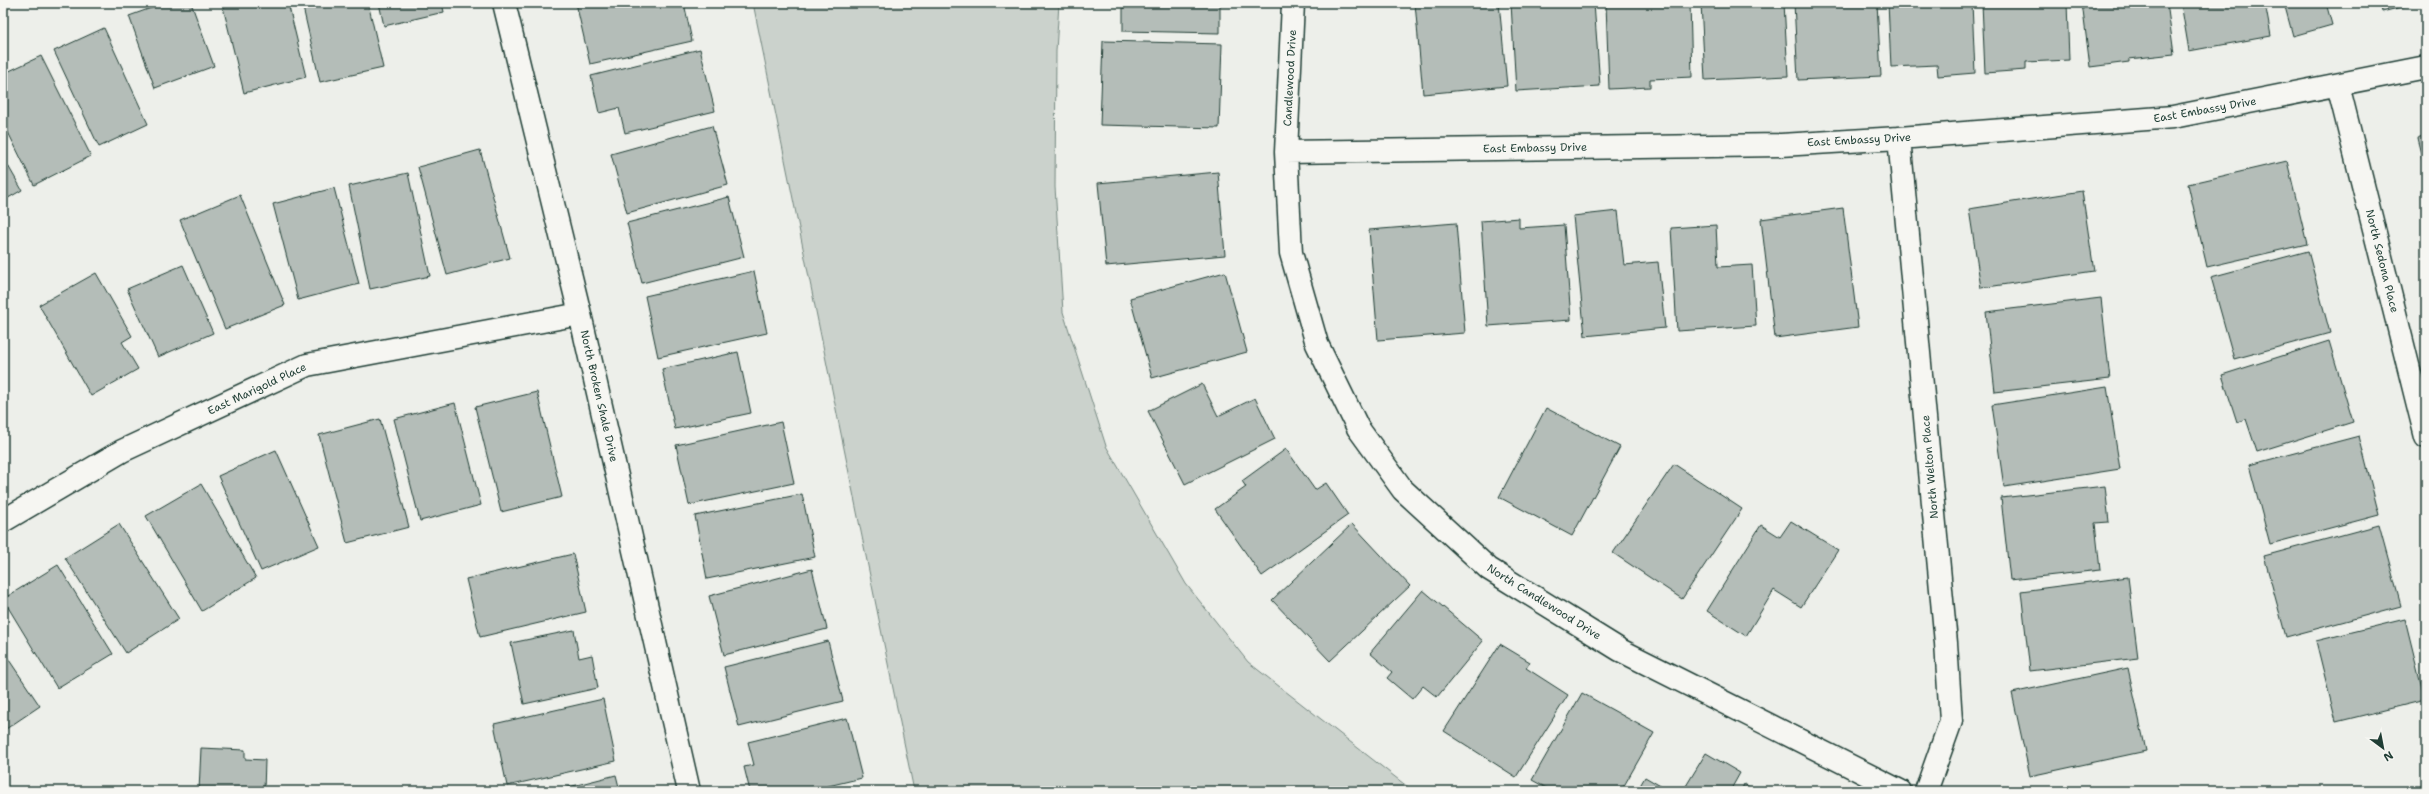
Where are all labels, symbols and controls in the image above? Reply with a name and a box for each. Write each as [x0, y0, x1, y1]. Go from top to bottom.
street label: Candlewood Drive [1280, 29, 1300, 127]
street label: East Embassy Drive [2152, 94, 2258, 126]
street label: East Embassy Drive [1807, 130, 1911, 150]
street label: East Embassy Drive [1483, 140, 1587, 156]
street label: North Sedona Place [2362, 208, 2402, 314]
street label: North Broken Shale Drive [577, 329, 621, 463]
street label: East Marigold Place [205, 359, 309, 419]
street label: North Welton Place [1918, 415, 1942, 519]
street label: North Candlewood Drive [1484, 561, 1604, 643]
north arrow [2363, 728, 2403, 768]
text: N [2380, 747, 2396, 765]

